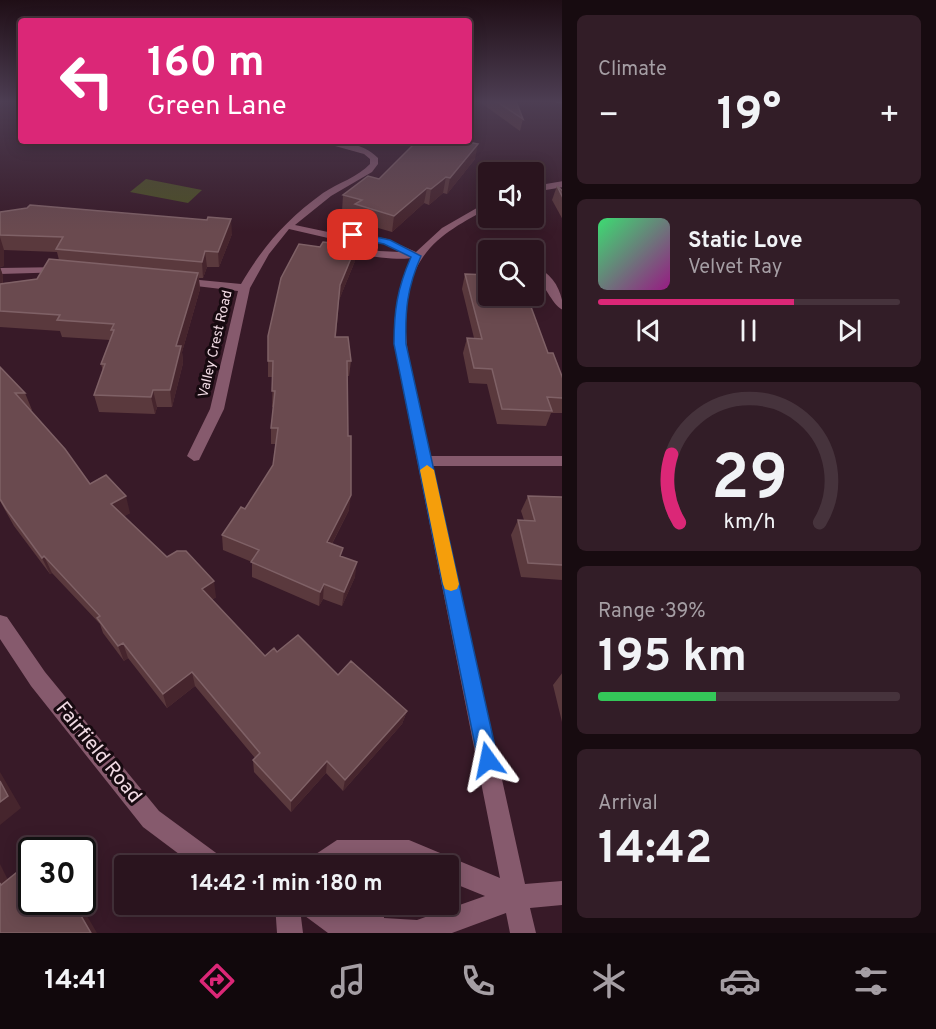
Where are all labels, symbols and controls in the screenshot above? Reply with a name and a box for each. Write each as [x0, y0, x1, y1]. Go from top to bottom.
text: 160 m [147, 38, 265, 91]
icon: left [48, 42, 126, 120]
text: Climate [598, 57, 667, 83]
text: 19° [717, 88, 781, 145]
text: Green Lane [147, 90, 287, 124]
text: − [598, 96, 619, 138]
text: + [879, 96, 900, 138]
map controls [478, 162, 544, 306]
button: sound [478, 162, 544, 228]
pin [327, 209, 378, 260]
icon: arrive [336, 218, 369, 251]
text: Static Love [688, 228, 802, 255]
button: search [478, 240, 544, 306]
text: Velvet Ray [688, 255, 782, 281]
street label: Valley Crest Road [195, 289, 237, 399]
icon: previous [632, 314, 665, 347]
icon: pause [732, 314, 765, 347]
icon: next [833, 314, 866, 347]
text: 29 [711, 443, 787, 522]
text: km/h [723, 510, 775, 537]
text: Range · 39% [598, 599, 706, 625]
text: 195 km [598, 630, 747, 687]
street label: Fairfield Road [49, 697, 147, 809]
position arrow [456, 728, 520, 792]
text: Arrival [598, 791, 658, 817]
text: 14:42 [598, 822, 712, 879]
speed limit sign: 30 [18, 837, 96, 915]
text: 14:42 · 1 min · 180 m [190, 871, 383, 898]
icon: directions [196, 960, 238, 1002]
icon: music [327, 960, 369, 1002]
icon: phone [457, 960, 499, 1002]
icon: climate [588, 960, 630, 1002]
icon: car [719, 960, 761, 1002]
icon: filters [850, 960, 892, 1002]
text: 14:41 [44, 964, 107, 998]

